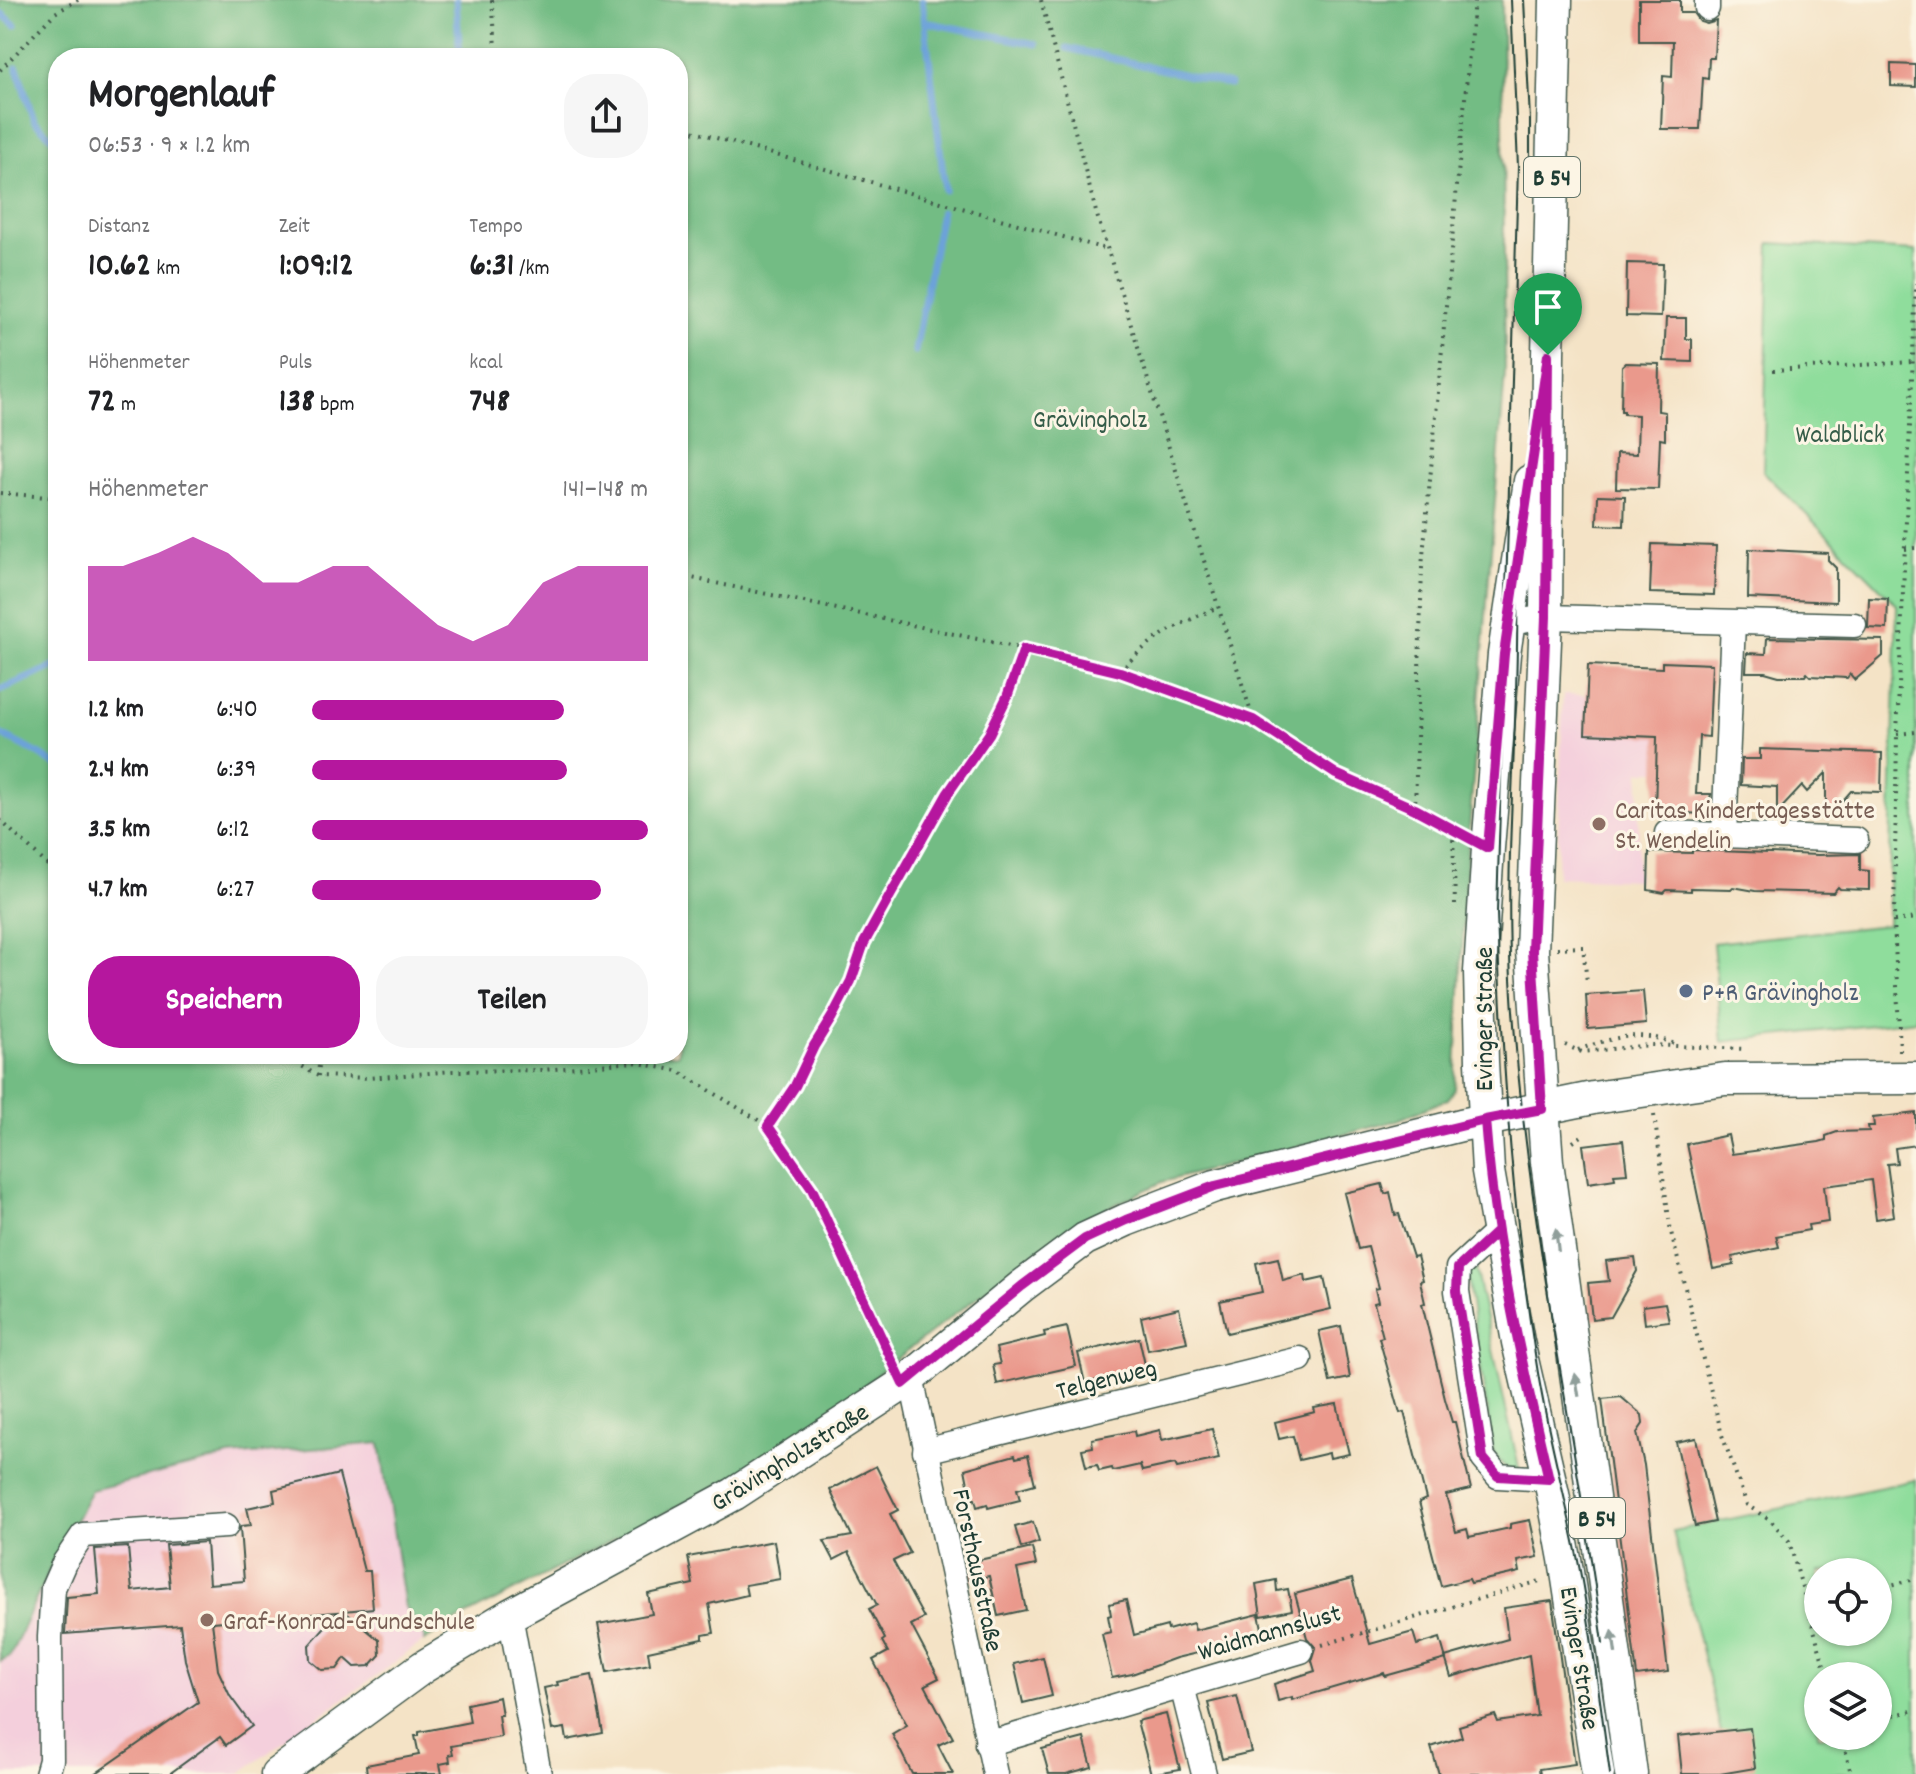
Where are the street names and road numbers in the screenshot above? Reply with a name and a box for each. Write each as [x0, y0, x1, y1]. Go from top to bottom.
road number: B 54 [1524, 157, 1580, 197]
street label: Evinger Straße [1468, 947, 1505, 1091]
street label: Telgenweg [1053, 1351, 1161, 1412]
street label: Grävingholzstraße [705, 1395, 877, 1522]
street label: Forsthausstraße [940, 1486, 1011, 1656]
road number: B 54 [1569, 1498, 1625, 1538]
street label: Evinger Straße [1548, 1584, 1607, 1733]
street label: Waidmannslust [1194, 1596, 1346, 1672]

